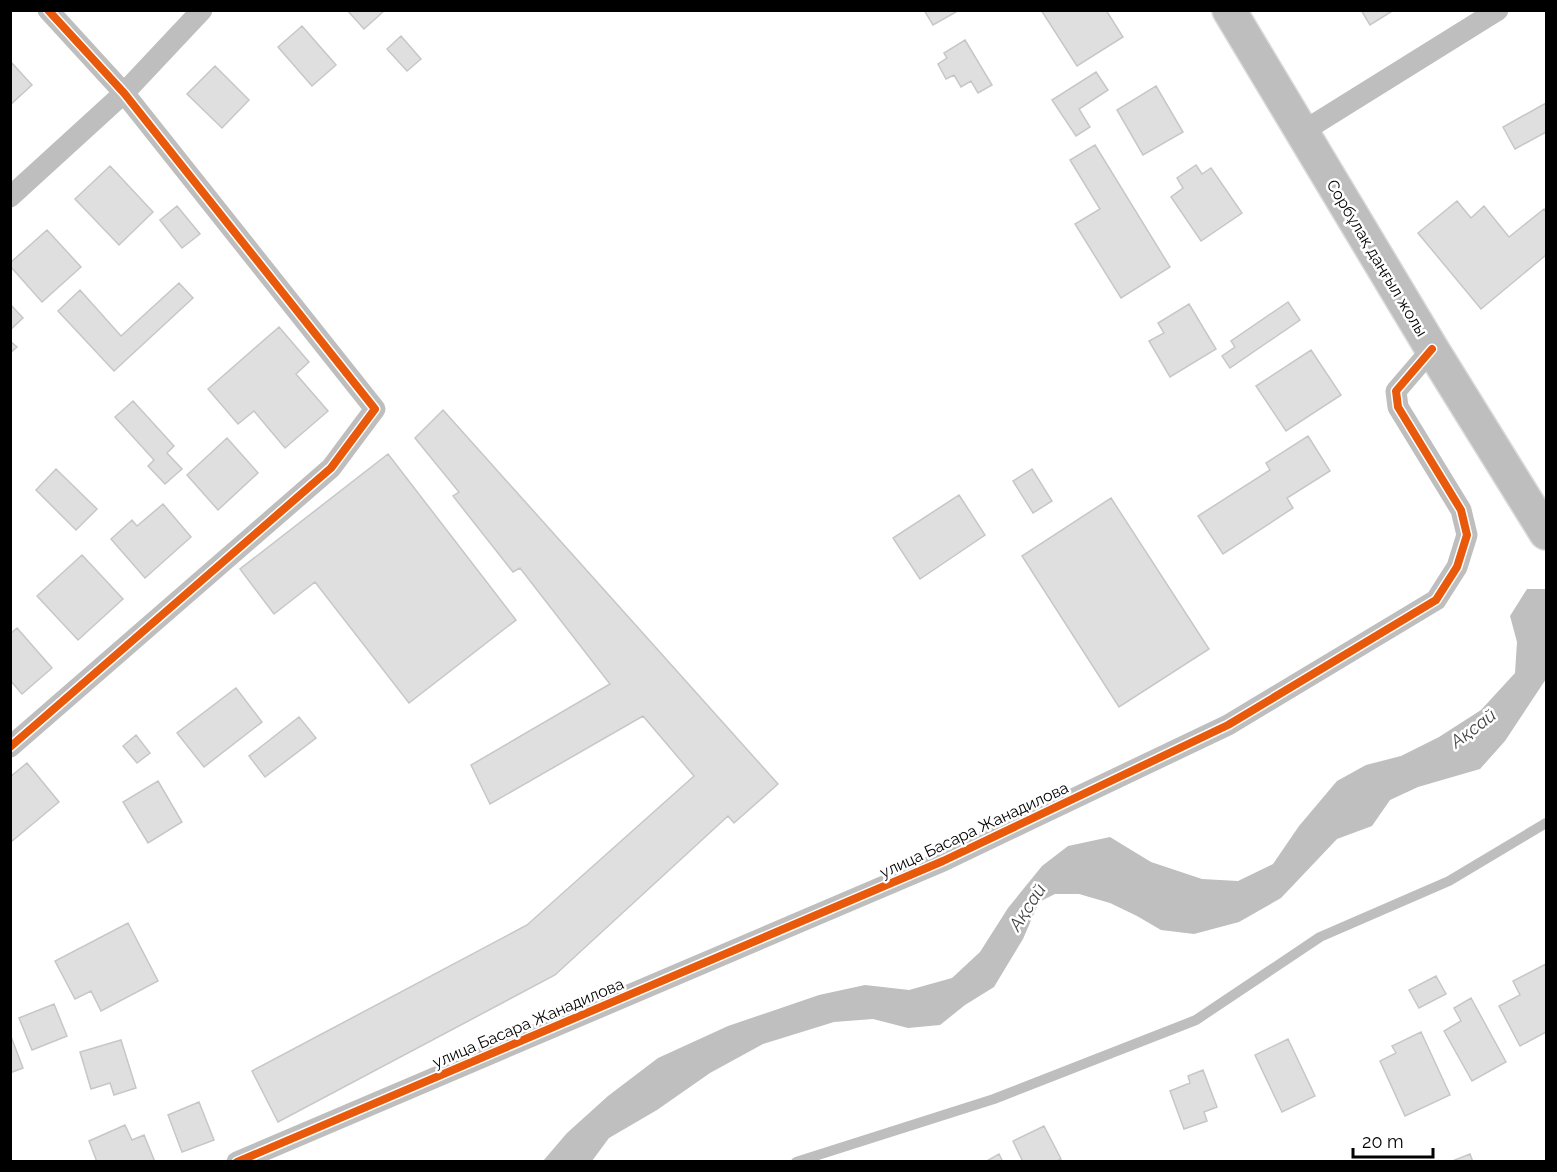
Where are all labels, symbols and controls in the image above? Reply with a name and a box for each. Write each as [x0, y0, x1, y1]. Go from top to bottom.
street label: Сорбұлақ даңғыл жолы [1323, 176, 1431, 340]
water label: Ақсай [1445, 704, 1500, 753]
street label: улица Басара Жанадилова [877, 778, 1071, 882]
water label: Ақсай [1004, 880, 1050, 935]
street label: улица Басара Жанадилова [430, 974, 626, 1072]
scale bar [1353, 1121, 1432, 1159]
text: 20 m [1362, 1131, 1404, 1152]

